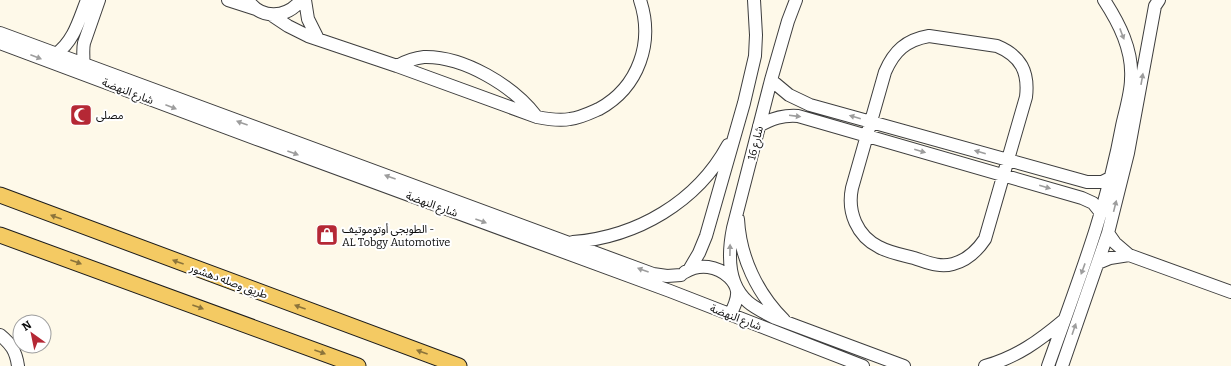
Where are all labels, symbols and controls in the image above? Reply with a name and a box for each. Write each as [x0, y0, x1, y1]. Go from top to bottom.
one-way arrow [1120, 29, 1126, 41]
one-way arrow [31, 54, 43, 60]
one-way arrow [1139, 72, 1145, 85]
street label: شارع النهضة [100, 76, 156, 108]
mosque icon: مصلى [68, 102, 94, 128]
one-way arrow [166, 105, 178, 111]
place label: مصلى [96, 109, 124, 122]
one-way arrow [789, 113, 802, 119]
one-way arrow [848, 114, 860, 120]
one-way arrow [235, 119, 247, 125]
street label: شارع 16 [745, 124, 767, 162]
one-way arrow [915, 148, 927, 154]
one-way arrow [974, 149, 986, 155]
one-way arrow [288, 150, 300, 156]
one-way arrow [384, 173, 396, 179]
one-way arrow [1040, 184, 1052, 190]
street label: شارع النهضة [404, 189, 460, 221]
one-way arrow [1112, 199, 1118, 211]
one-way arrow [50, 213, 62, 219]
one-way arrow [475, 219, 487, 225]
shop icon: الطوبجى أوتوموتيف - AL Tobgy Automotive [314, 222, 340, 248]
place label: الطوبجى أوتوموتيف - AL Tobgy Automotive [342, 223, 450, 249]
one-way arrow [727, 243, 733, 256]
one-way arrow [172, 258, 184, 264]
one-way arrow [70, 260, 82, 266]
street label: طريق وصله دهشور [187, 261, 269, 302]
one-way arrow [1079, 263, 1085, 275]
one-way arrow [637, 267, 649, 273]
street label: شارع النهضة [708, 302, 764, 334]
one-way arrow [294, 304, 306, 310]
one-way arrow [193, 305, 205, 311]
north arrow [12, 314, 52, 354]
text: N [20, 318, 34, 334]
one-way arrow [1072, 323, 1078, 335]
one-way arrow [315, 349, 327, 355]
one-way arrow [416, 349, 428, 355]

